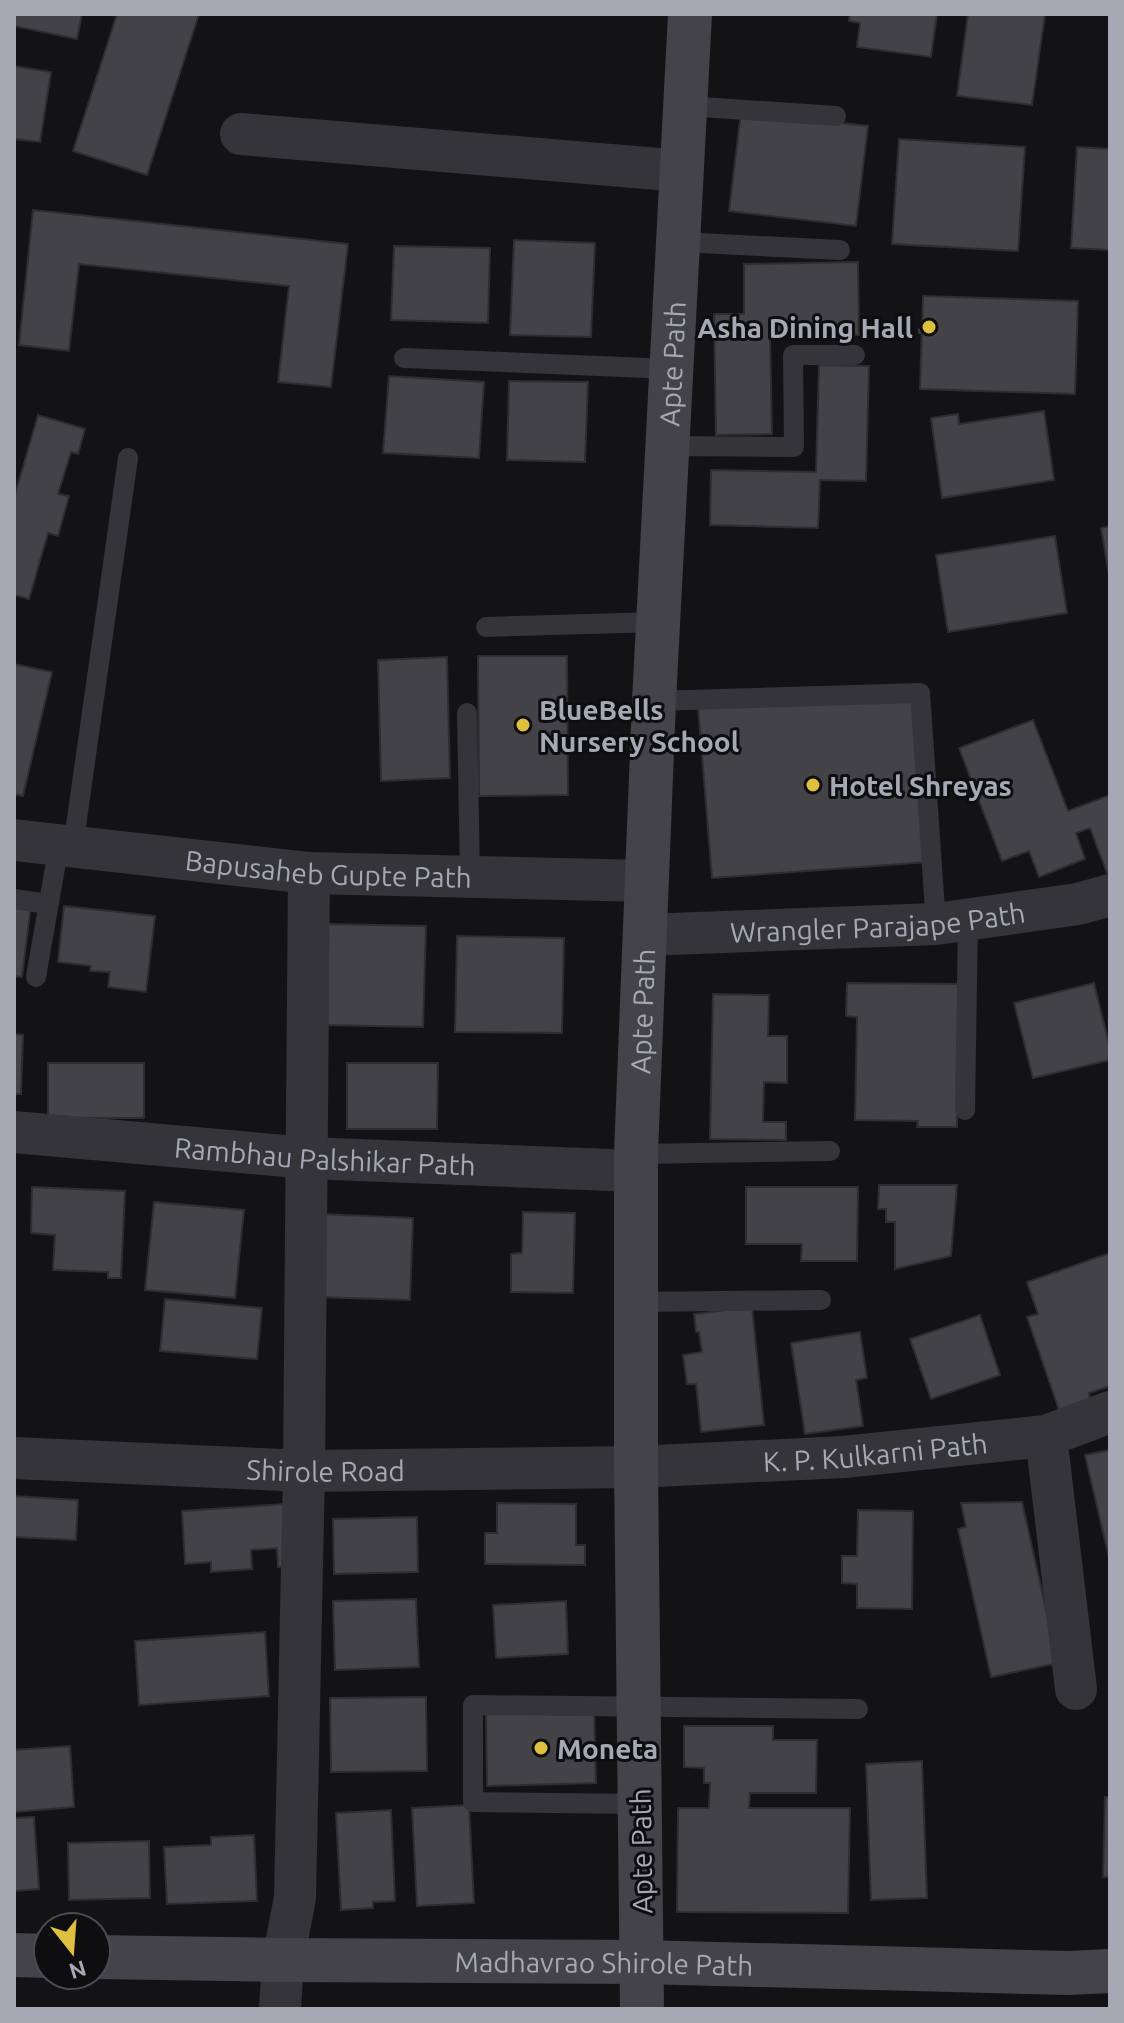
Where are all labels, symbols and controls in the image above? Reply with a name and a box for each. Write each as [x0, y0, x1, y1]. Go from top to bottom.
street label: Apte Path [653, 300, 690, 427]
place label: Asha Dining Hall [697, 312, 913, 343]
marker: Asha Dining Hall [920, 318, 938, 336]
place label: BlueBells Nursery School [539, 694, 739, 757]
marker: BlueBells Nursery School [514, 716, 532, 734]
place label: Hotel Shreyas [829, 770, 1012, 801]
marker: Hotel Shreyas [804, 776, 822, 794]
street label: Bapusaheb Gupte Path [184, 844, 472, 892]
street label: Wrangler Parajape Path [729, 896, 1027, 947]
street label: Apte Path [624, 948, 660, 1074]
street label: Rambhau Palshikar Path [173, 1131, 476, 1180]
street label: K. P. Kulkarni Path [762, 1427, 989, 1476]
street label: Shirole Road [246, 1453, 405, 1487]
place label: Moneta [557, 1733, 658, 1764]
marker: Moneta [532, 1739, 550, 1757]
street label: Apte Path [624, 1788, 658, 1914]
north arrow [32, 1911, 112, 1991]
street label: Madhavrao Shirole Path [455, 1945, 754, 1980]
text: N [66, 1956, 90, 1985]

